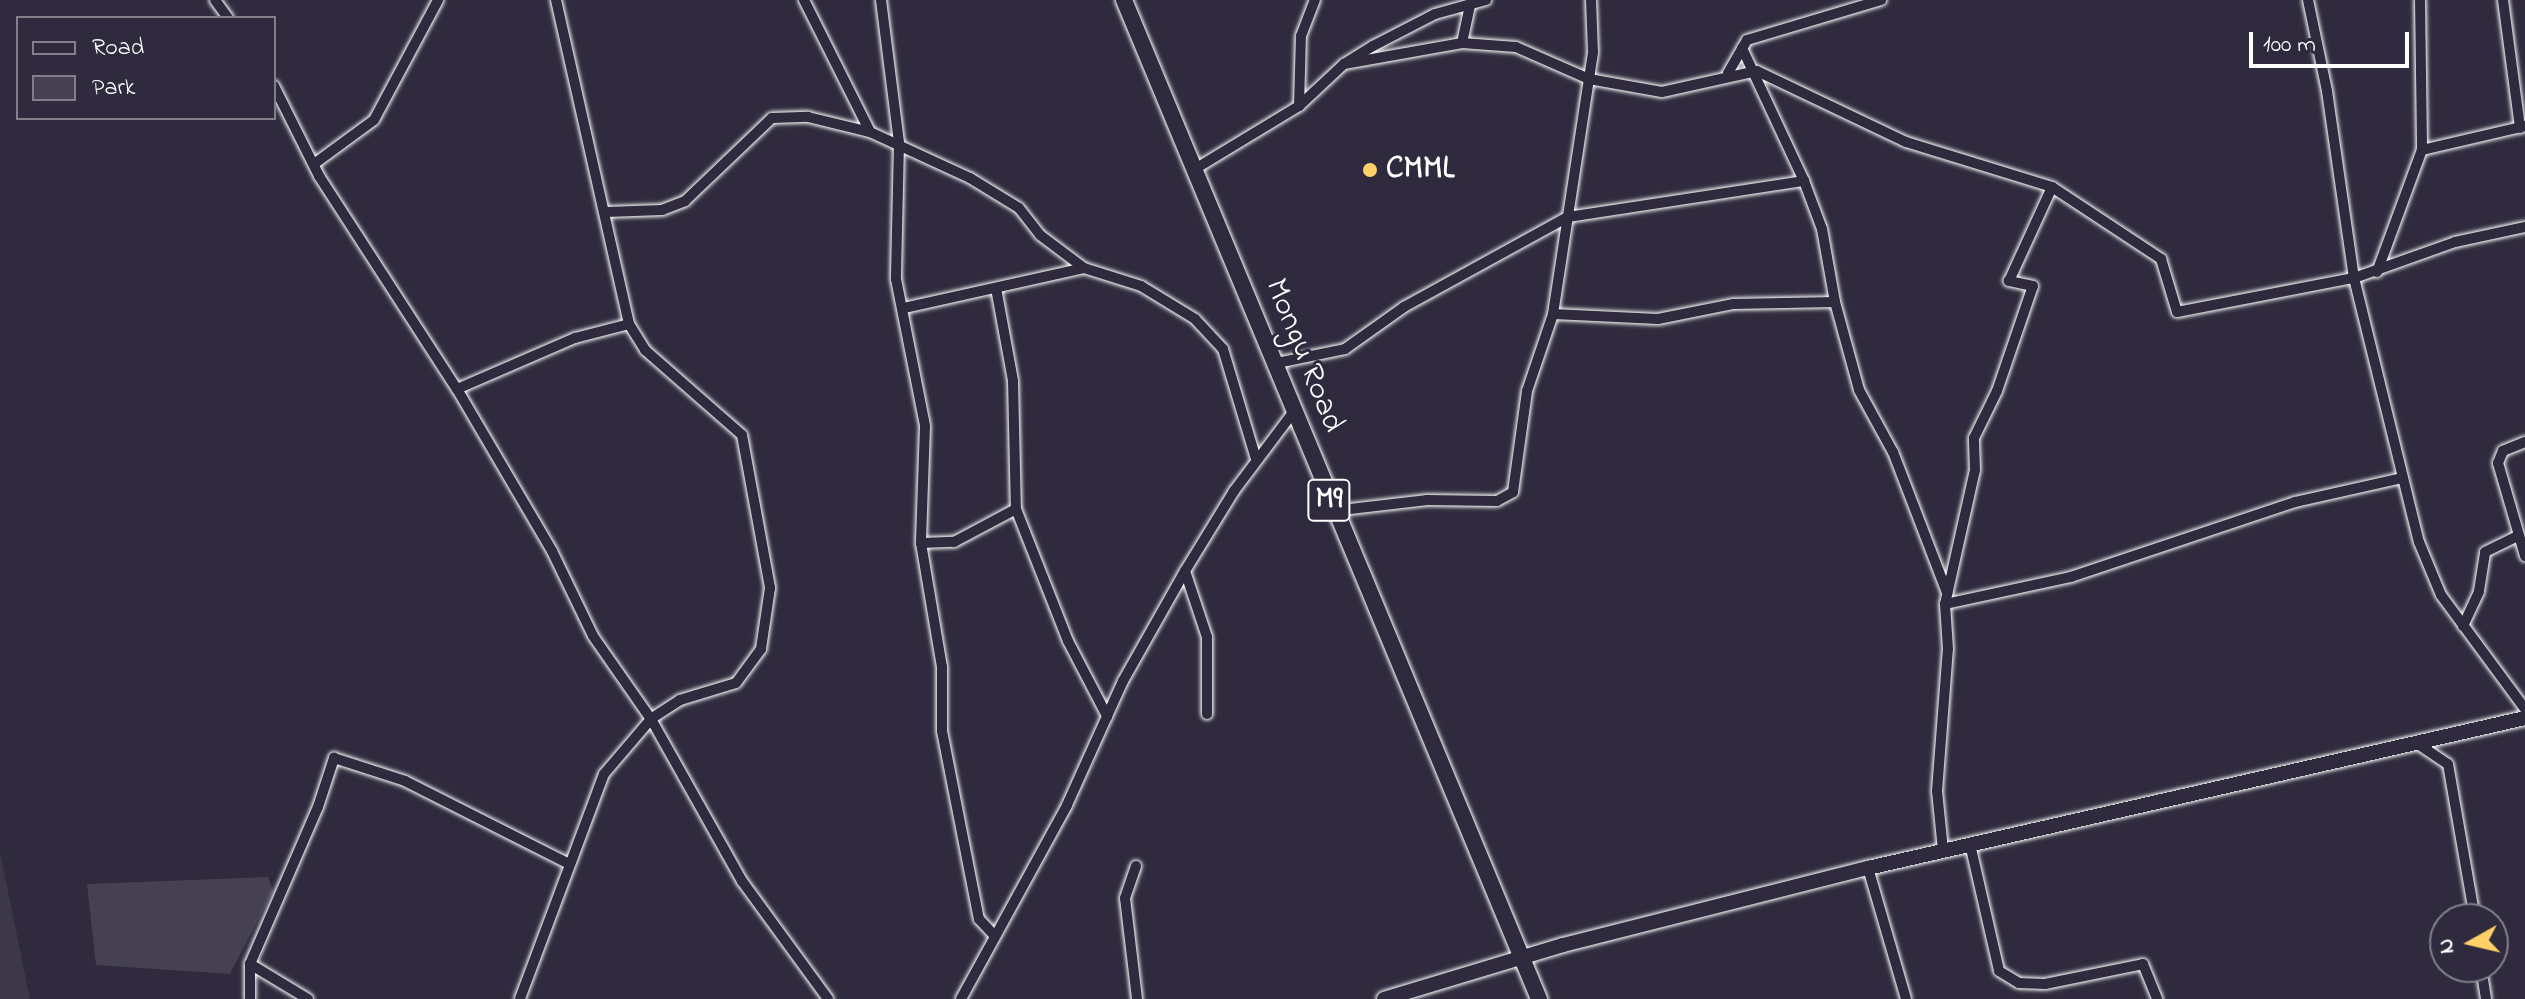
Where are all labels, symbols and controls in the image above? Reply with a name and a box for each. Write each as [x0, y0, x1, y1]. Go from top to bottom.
legend [16, 16, 276, 120]
scale bar [2253, 16, 2413, 66]
text: 100 m [2263, 28, 2316, 63]
text: Road [92, 31, 144, 66]
text: Park [92, 71, 135, 106]
place label: CMML [1386, 151, 1454, 189]
marker: CMML [1361, 161, 1379, 179]
street label: Mongu Road [1255, 274, 1351, 438]
road number: M9 [1307, 474, 1351, 526]
north arrow [2429, 903, 2509, 983]
text: N [2430, 936, 2464, 956]

